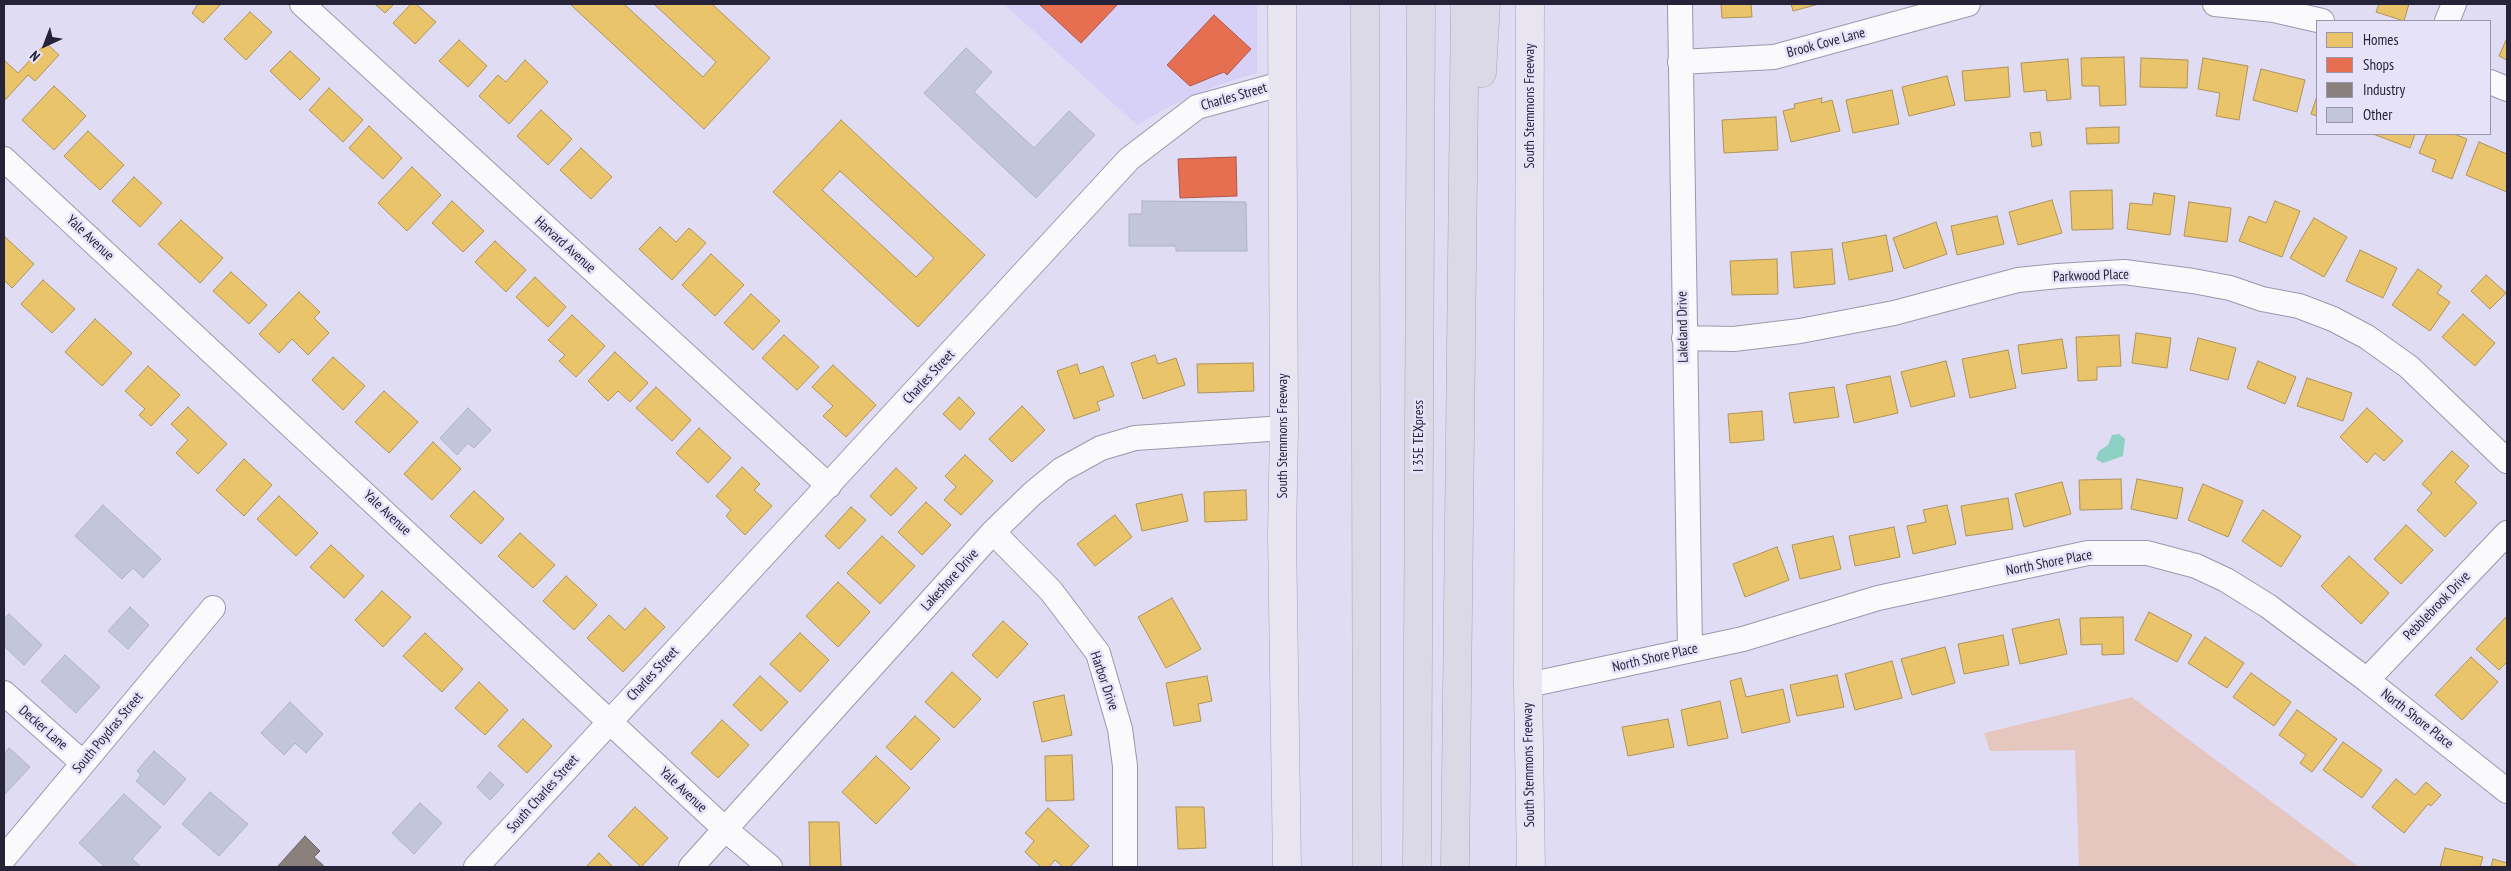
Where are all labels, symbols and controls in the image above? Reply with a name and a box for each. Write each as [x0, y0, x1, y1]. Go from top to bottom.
north arrow [20, 20, 70, 70]
legend [2316, 20, 2491, 135]
street label: Brook Cove Lane [1785, 25, 1867, 61]
text: Homes [2363, 30, 2399, 49]
street label: South Stemmons Freeway [1522, 44, 1538, 168]
text: N [26, 47, 44, 65]
text: Shops [2363, 55, 2394, 74]
street label: Charles Street [1199, 80, 1269, 114]
text: Industry [2363, 80, 2405, 99]
text: Other [2363, 105, 2392, 124]
street label: Yale Avenue [63, 212, 117, 264]
street label: Harvard Avenue [531, 213, 599, 277]
street label: Parkwood Place [2053, 266, 2129, 286]
street label: Lakeland Drive [1674, 291, 1692, 363]
street label: Charles Street [900, 347, 958, 407]
street label: South Stemmons Freeway [1275, 374, 1291, 498]
street label: I 35E TEXpress [1411, 400, 1427, 472]
street label: Yale Avenue [360, 487, 414, 539]
street label: Lakeshore Drive [918, 546, 982, 614]
street label: North Shore Place [2005, 546, 2093, 580]
street label: Pebblebrook Drive [2400, 568, 2474, 644]
street label: North Shore Place [1611, 640, 1699, 676]
street label: Charles Street [624, 644, 682, 704]
street label: Harbor Drive [1086, 649, 1122, 713]
street label: North Shore Place [2377, 686, 2457, 752]
street label: South Poydras Street [69, 689, 147, 777]
street label: Decker Lane [15, 702, 71, 754]
street label: South Stemmons Freeway [1520, 702, 1538, 828]
street label: South Charles Street [504, 752, 582, 836]
street label: Yale Avenue [656, 764, 710, 816]

